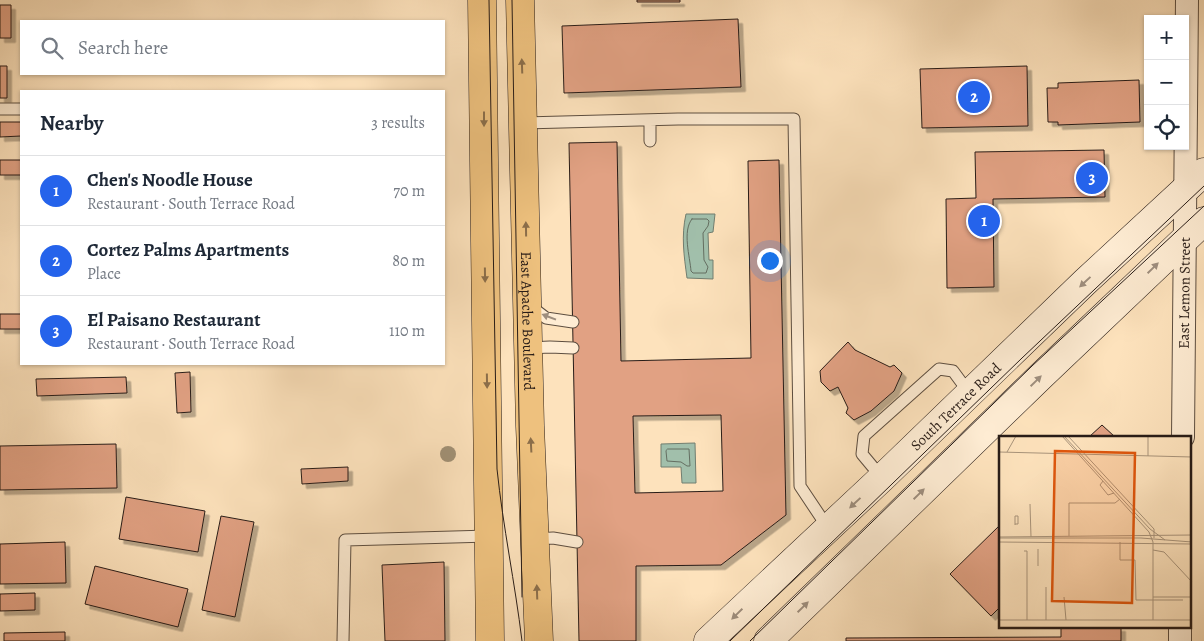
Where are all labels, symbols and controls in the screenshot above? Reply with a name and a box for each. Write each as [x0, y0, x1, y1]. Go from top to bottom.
map controls [1144, 15, 1189, 150]
button: + [1144, 15, 1189, 60]
search box [20, 20, 445, 75]
icon: search [38, 34, 66, 62]
text: Search here [78, 35, 168, 61]
one-way arrow [518, 58, 526, 74]
button: − [1144, 60, 1189, 105]
pin: 2 [958, 78, 990, 116]
button: locate [1144, 105, 1189, 150]
text: Nearby [40, 109, 103, 137]
one-way arrow [480, 111, 488, 127]
text: 3 results [371, 112, 425, 134]
pin: 3 [1076, 159, 1108, 197]
text: Chen's Noodle House [87, 167, 253, 193]
text: 1 [53, 180, 59, 202]
text: 70 m [393, 180, 425, 202]
text: Restaurant · South Terrace Road [87, 193, 295, 215]
pin: 1 [968, 202, 1000, 240]
one-way arrow [522, 221, 530, 237]
text: Cortez Palms Apartments [87, 237, 289, 263]
street label: East Lemon Street [1174, 237, 1195, 349]
your location [757, 248, 783, 274]
text: 2 [52, 250, 60, 272]
text: 80 m [392, 250, 425, 272]
street label: East Apache Boulevard [516, 251, 539, 392]
one-way arrow [1147, 262, 1159, 274]
text: Place [87, 263, 121, 285]
one-way arrow [481, 267, 489, 283]
one-way arrow [1080, 276, 1092, 288]
text: El Paisano Restaurant [87, 307, 261, 333]
one-way arrow [541, 313, 556, 321]
text: 3 [53, 320, 59, 342]
text: 110 m [389, 320, 425, 342]
text: Restaurant · South Terrace Road [87, 333, 295, 355]
street label: South Terrace Road [906, 358, 1006, 455]
one-way arrow [483, 373, 491, 389]
one-way arrow [1030, 375, 1042, 387]
inset map [999, 436, 1192, 628]
one-way arrow [527, 437, 535, 453]
one-way arrow [913, 488, 925, 500]
one-way arrow [848, 498, 861, 509]
one-way arrow [533, 584, 541, 600]
one-way arrow [796, 601, 808, 613]
one-way arrow [731, 608, 743, 620]

